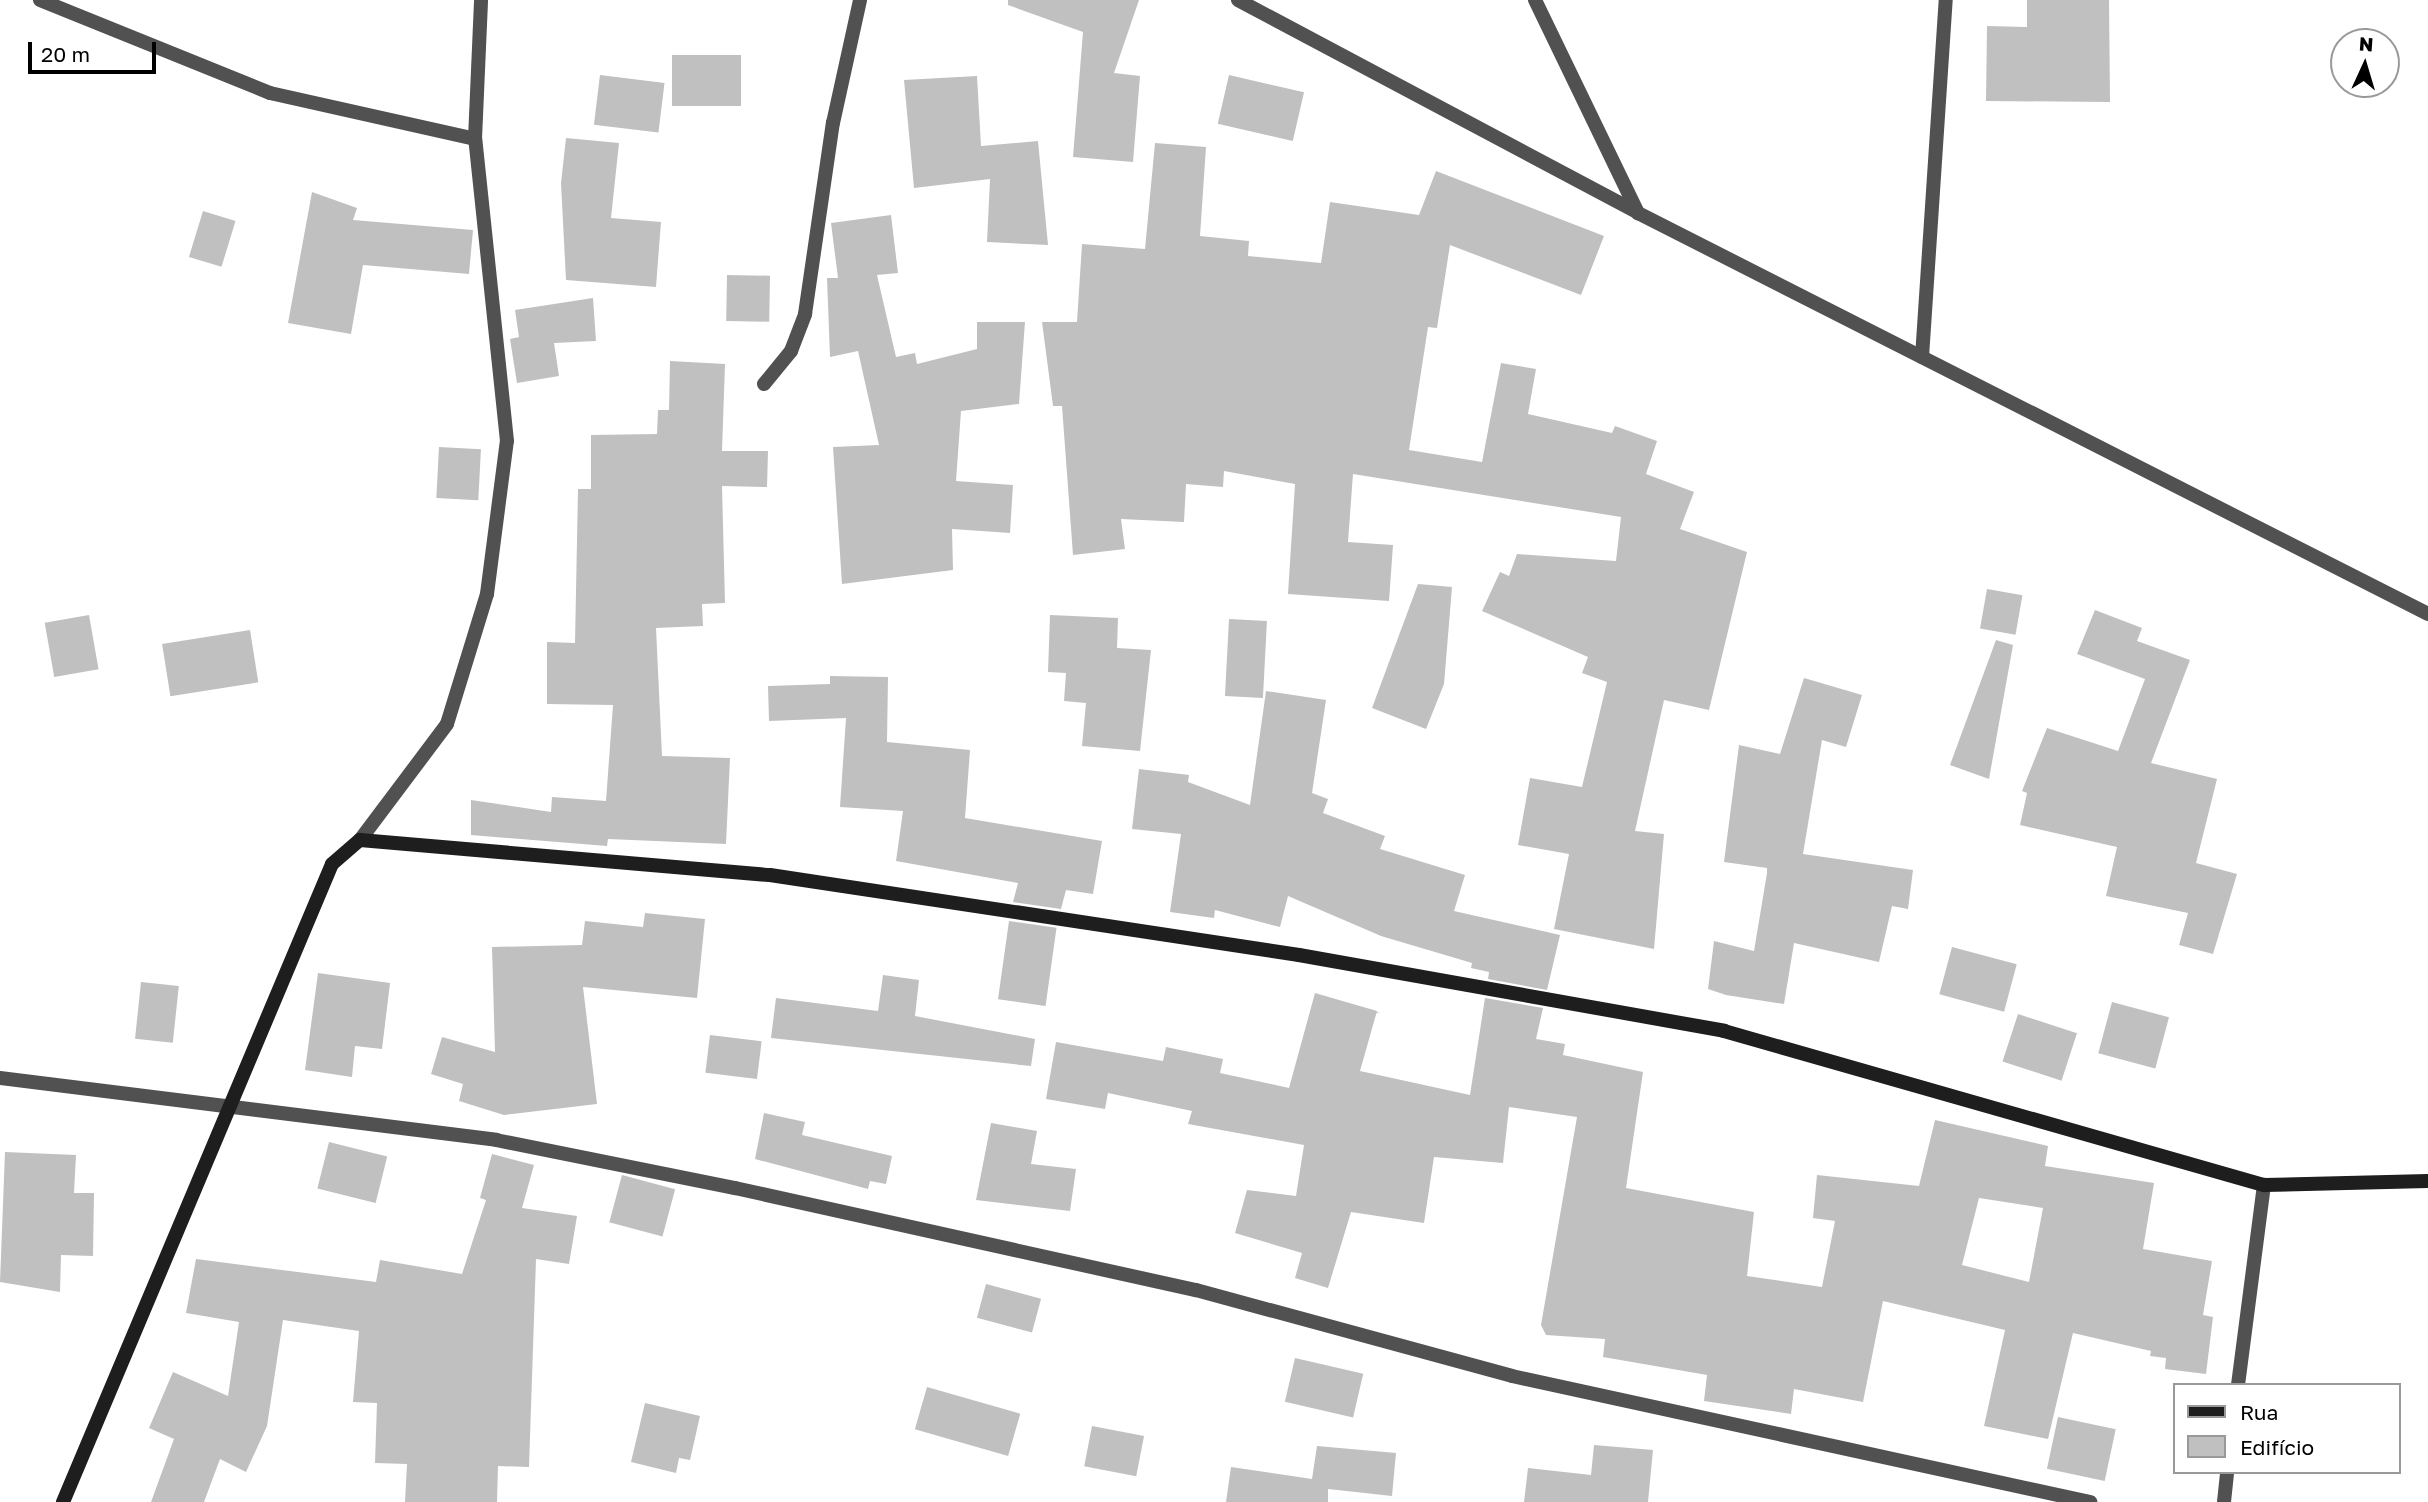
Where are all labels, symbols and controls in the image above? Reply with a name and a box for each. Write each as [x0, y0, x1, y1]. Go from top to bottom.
scale bar [32, 28, 159, 72]
north arrow [2330, 28, 2400, 98]
text: N [2358, 32, 2374, 56]
text: 20 m [41, 41, 90, 67]
legend [2172, 1383, 2400, 1474]
text: Rua [2240, 1399, 2278, 1425]
text: Edifício [2240, 1434, 2314, 1460]

